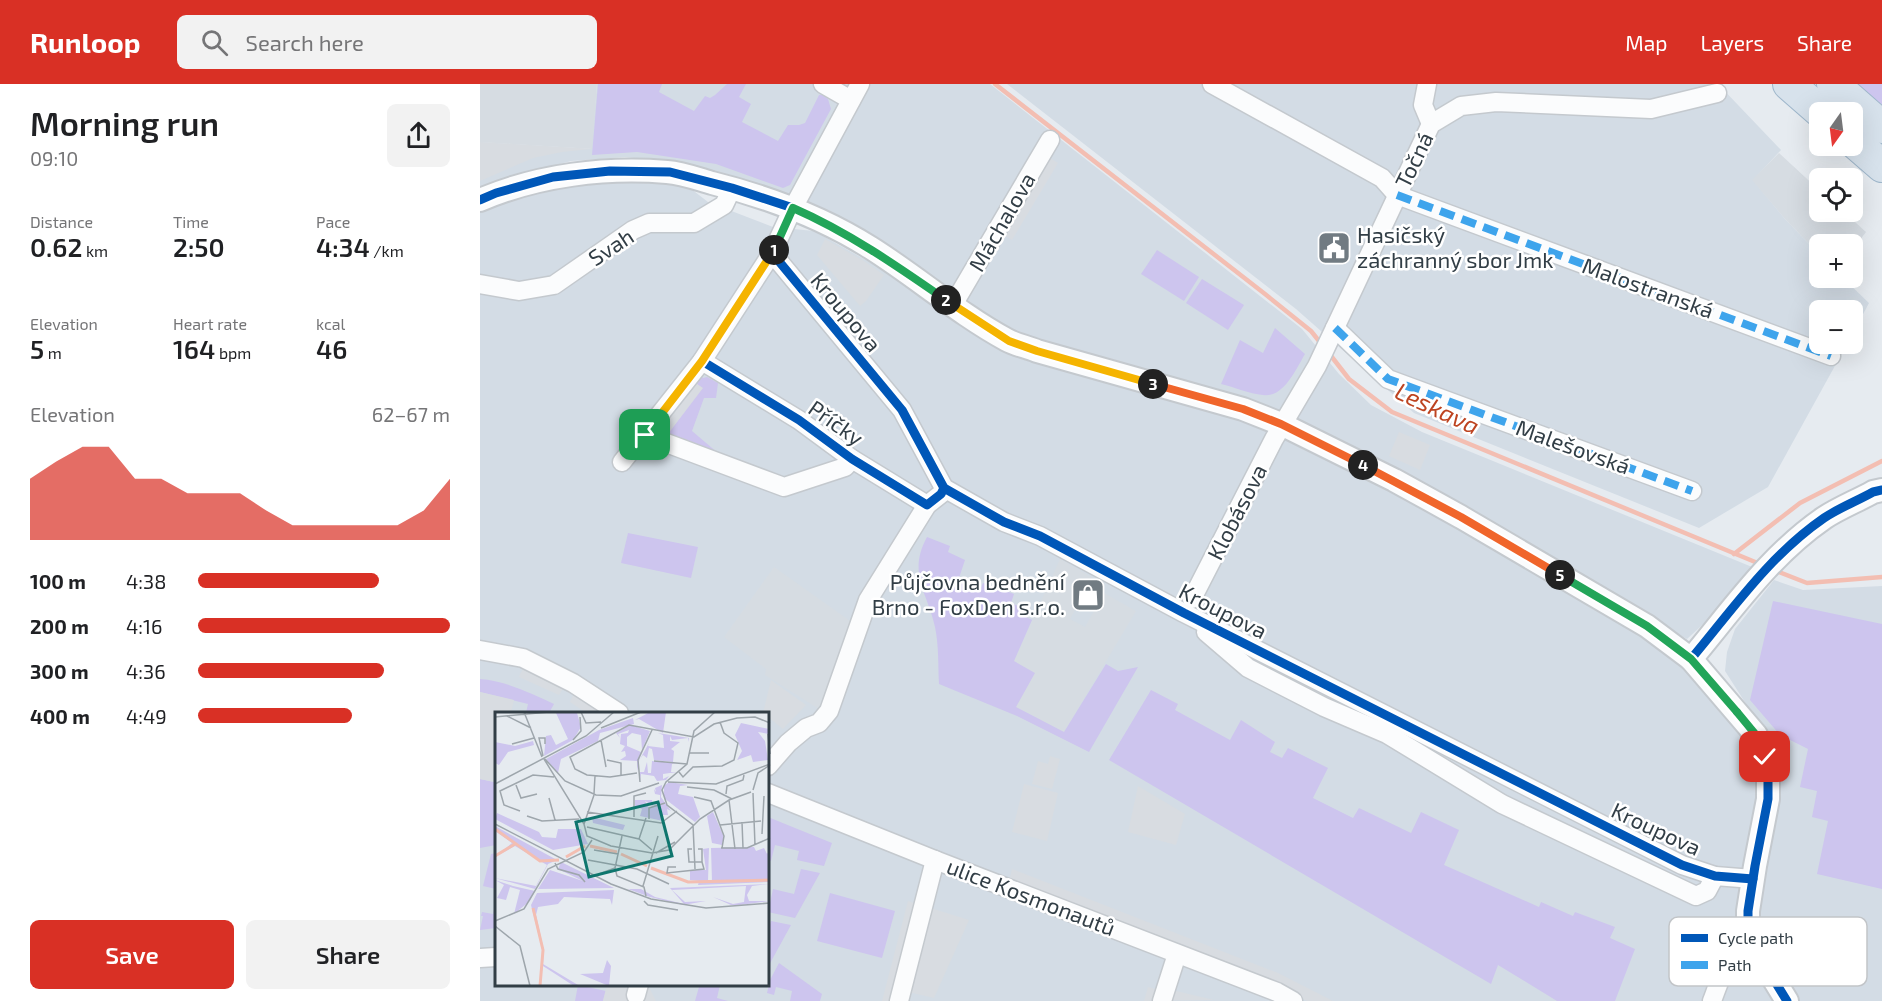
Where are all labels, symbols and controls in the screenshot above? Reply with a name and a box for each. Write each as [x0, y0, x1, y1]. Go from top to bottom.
search box [177, 15, 597, 69]
text: Runloop [30, 25, 141, 59]
icon: search [198, 26, 231, 59]
text: Search here [246, 29, 364, 55]
text: Map [1625, 30, 1667, 55]
text: Layers [1700, 30, 1764, 55]
text: Share [1797, 30, 1852, 55]
north arrow [1809, 102, 1863, 156]
map controls [1809, 102, 1863, 354]
text: Morning run [30, 103, 219, 143]
button: share [387, 104, 450, 167]
street label: Točná [1389, 128, 1438, 192]
text: 09:10 [30, 146, 78, 170]
street label: Máchalova [962, 168, 1040, 275]
button: locate [1809, 168, 1863, 222]
text: Distance [30, 212, 93, 231]
text: Time [173, 212, 209, 231]
text: Pace [316, 212, 350, 231]
place label: Hasičský záchranný sbor Jmk [1357, 221, 1553, 272]
street label: Svah [583, 222, 638, 270]
public building icon: Hasičský záchranný sbor Jmk [1316, 230, 1352, 266]
text: 0.62 [30, 231, 82, 262]
text: 2:50 [173, 231, 225, 262]
text: 4:34 [316, 231, 370, 262]
button: + [1809, 234, 1863, 288]
pin: 1 [759, 235, 789, 265]
text: 1 [771, 240, 777, 259]
text: km [82, 241, 108, 260]
text: /km [370, 241, 404, 260]
street label: Malostranská [1579, 251, 1718, 323]
street label: Kroupova [806, 266, 887, 356]
pin: 2 [931, 285, 961, 315]
text: 2 [941, 290, 951, 309]
button: − [1809, 300, 1863, 354]
text: Elevation [30, 314, 98, 333]
text: Heart rate [173, 314, 247, 333]
text: kcal [316, 314, 345, 333]
text: 5 [30, 333, 44, 364]
text: 164 [173, 333, 215, 364]
text: 46 [316, 333, 347, 364]
text: m [44, 343, 62, 362]
text: bpm [215, 343, 251, 362]
pin: 3 [1138, 369, 1168, 399]
text: 3 [1148, 374, 1158, 393]
water label: Leskava [1391, 376, 1484, 440]
street label: Příčky [804, 394, 869, 450]
text: Elevation [30, 402, 115, 426]
text: 62–67 m [372, 402, 450, 426]
pin [619, 409, 670, 460]
street label: Malešovská [1513, 413, 1634, 479]
icon: arrive [628, 418, 661, 451]
pin: 4 [1348, 450, 1378, 480]
text: 4 [1358, 455, 1368, 474]
street label: Klobásova [1201, 459, 1271, 564]
pin: 5 [1545, 560, 1575, 590]
text: 5 [1556, 565, 1564, 584]
place label: Půjčovna bednění Brno - FoxDen s.r.o. [872, 568, 1067, 619]
text: 100 m [30, 569, 86, 593]
text: 4:38 [126, 569, 166, 593]
shop icon: Půjčovna bednění Brno - FoxDen s.r.o. [1070, 577, 1106, 613]
street label: Kroupova [1175, 577, 1272, 643]
text: 200 m [30, 614, 89, 638]
text: 4:16 [126, 614, 162, 638]
text: 300 m [30, 659, 89, 683]
text: 4:36 [126, 659, 166, 683]
text: 400 m [30, 704, 90, 728]
text: 4:49 [126, 704, 167, 728]
inset map [495, 712, 770, 986]
pin [1739, 731, 1790, 782]
icon: check [1748, 740, 1781, 773]
street label: Kroupova [1608, 796, 1705, 860]
street label: ulice Kosmonautů [943, 852, 1119, 940]
legend [1669, 917, 1867, 986]
button: Save [30, 920, 234, 989]
button: Share [246, 920, 450, 989]
text: Cycle path [1718, 928, 1794, 947]
text: Path [1718, 955, 1752, 974]

